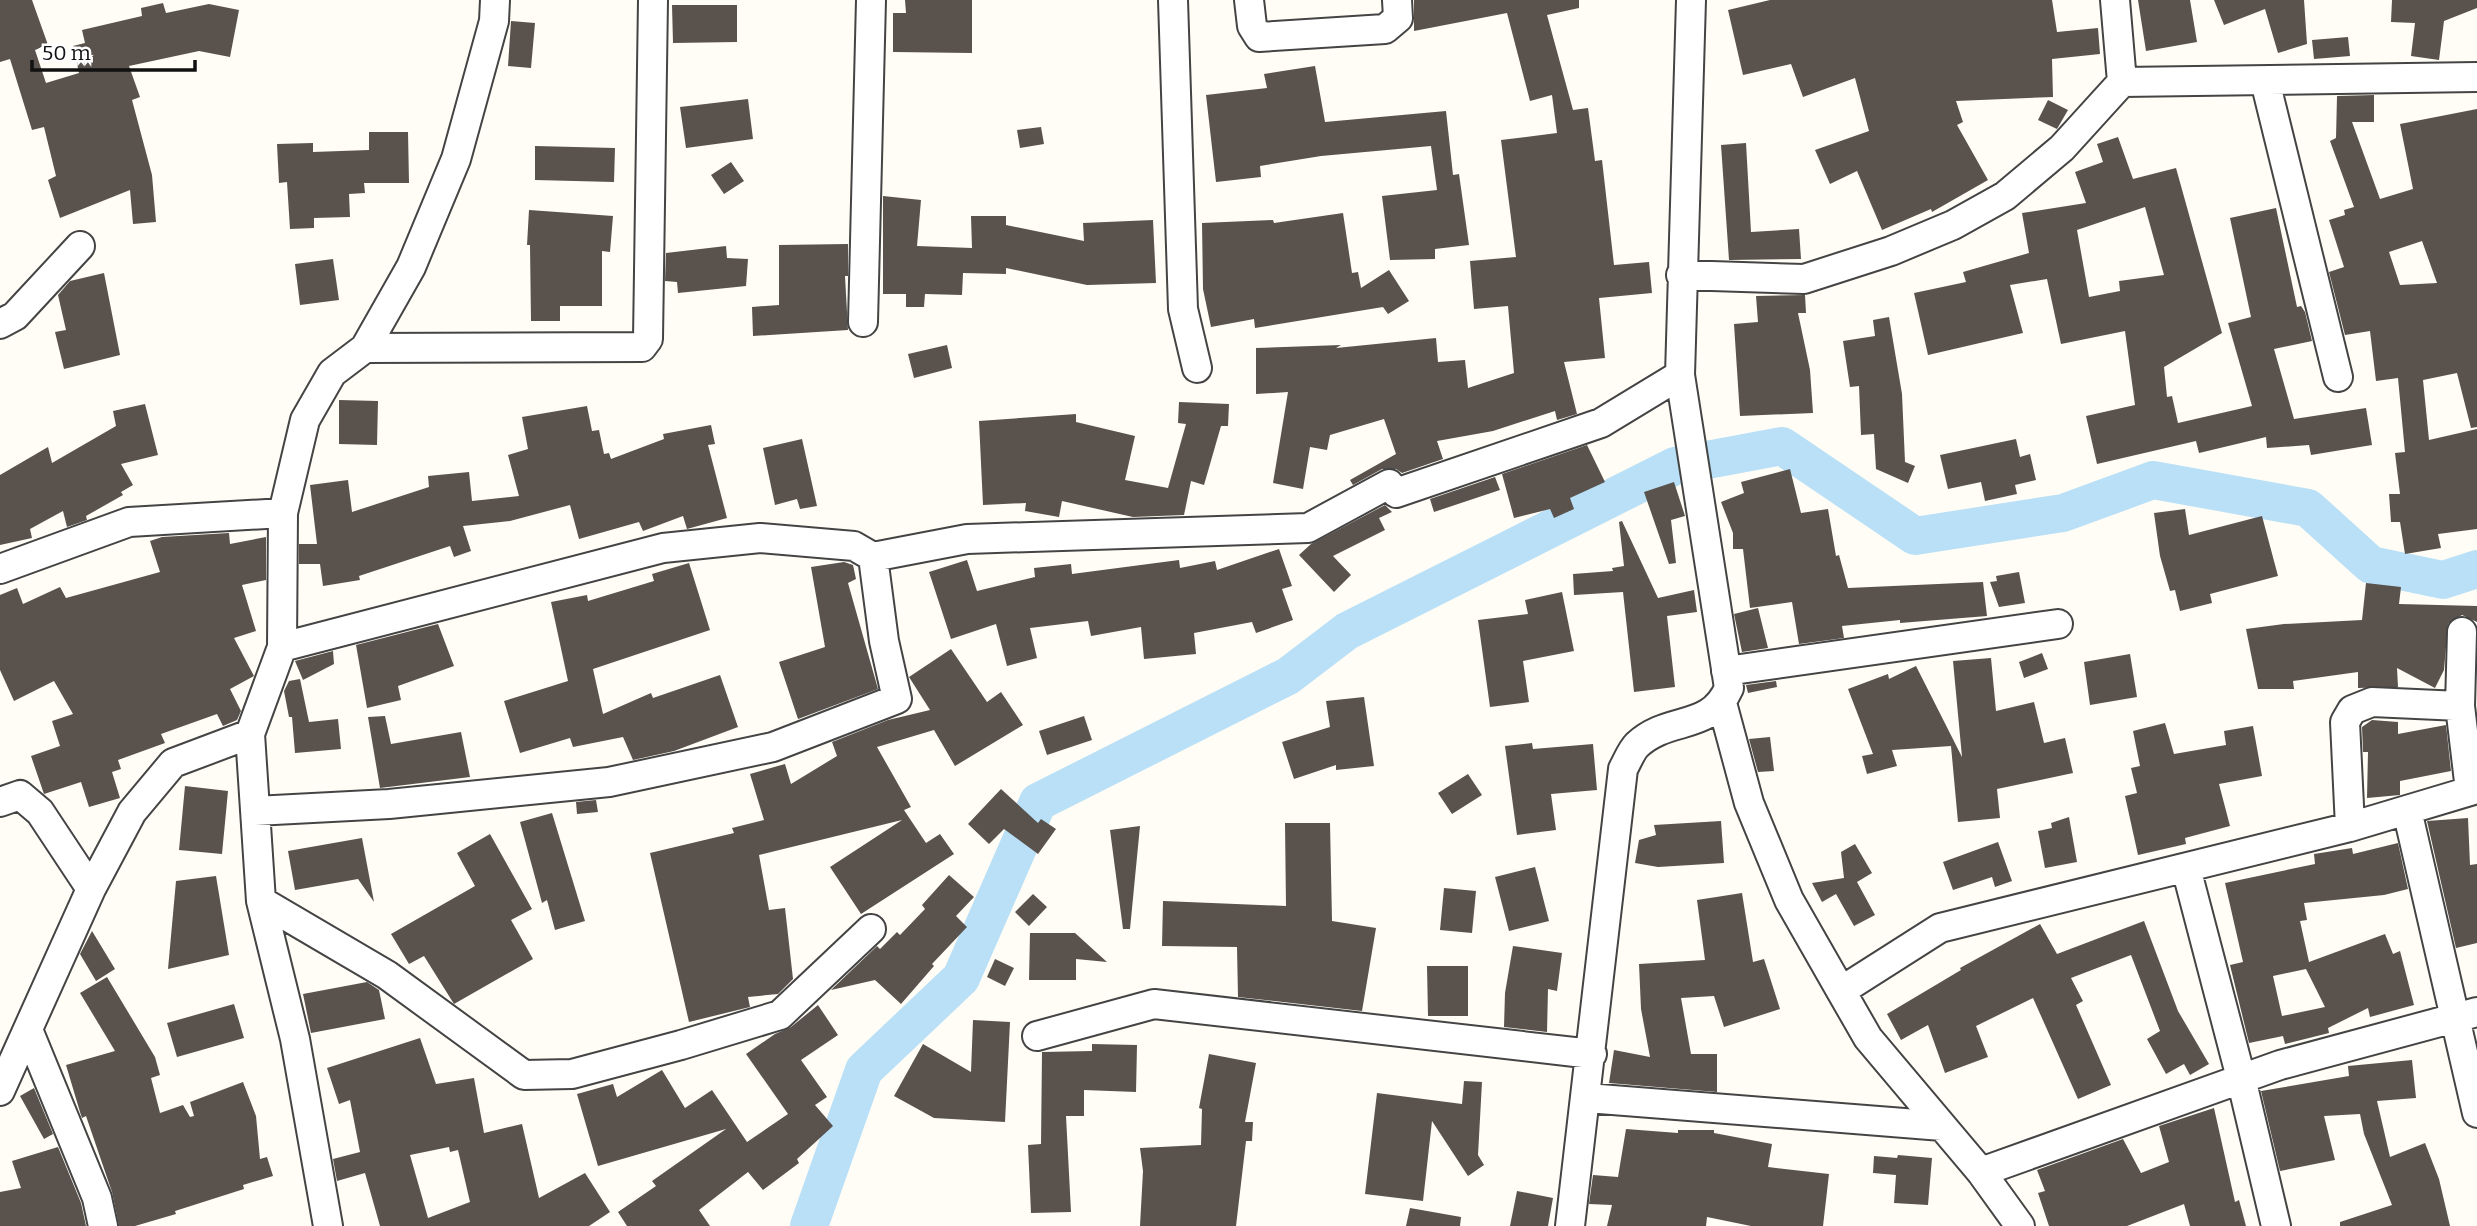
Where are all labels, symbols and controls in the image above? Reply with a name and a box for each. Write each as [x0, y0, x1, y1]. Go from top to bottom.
scale bar [32, 28, 194, 72]
text: 50 m [42, 40, 91, 66]

